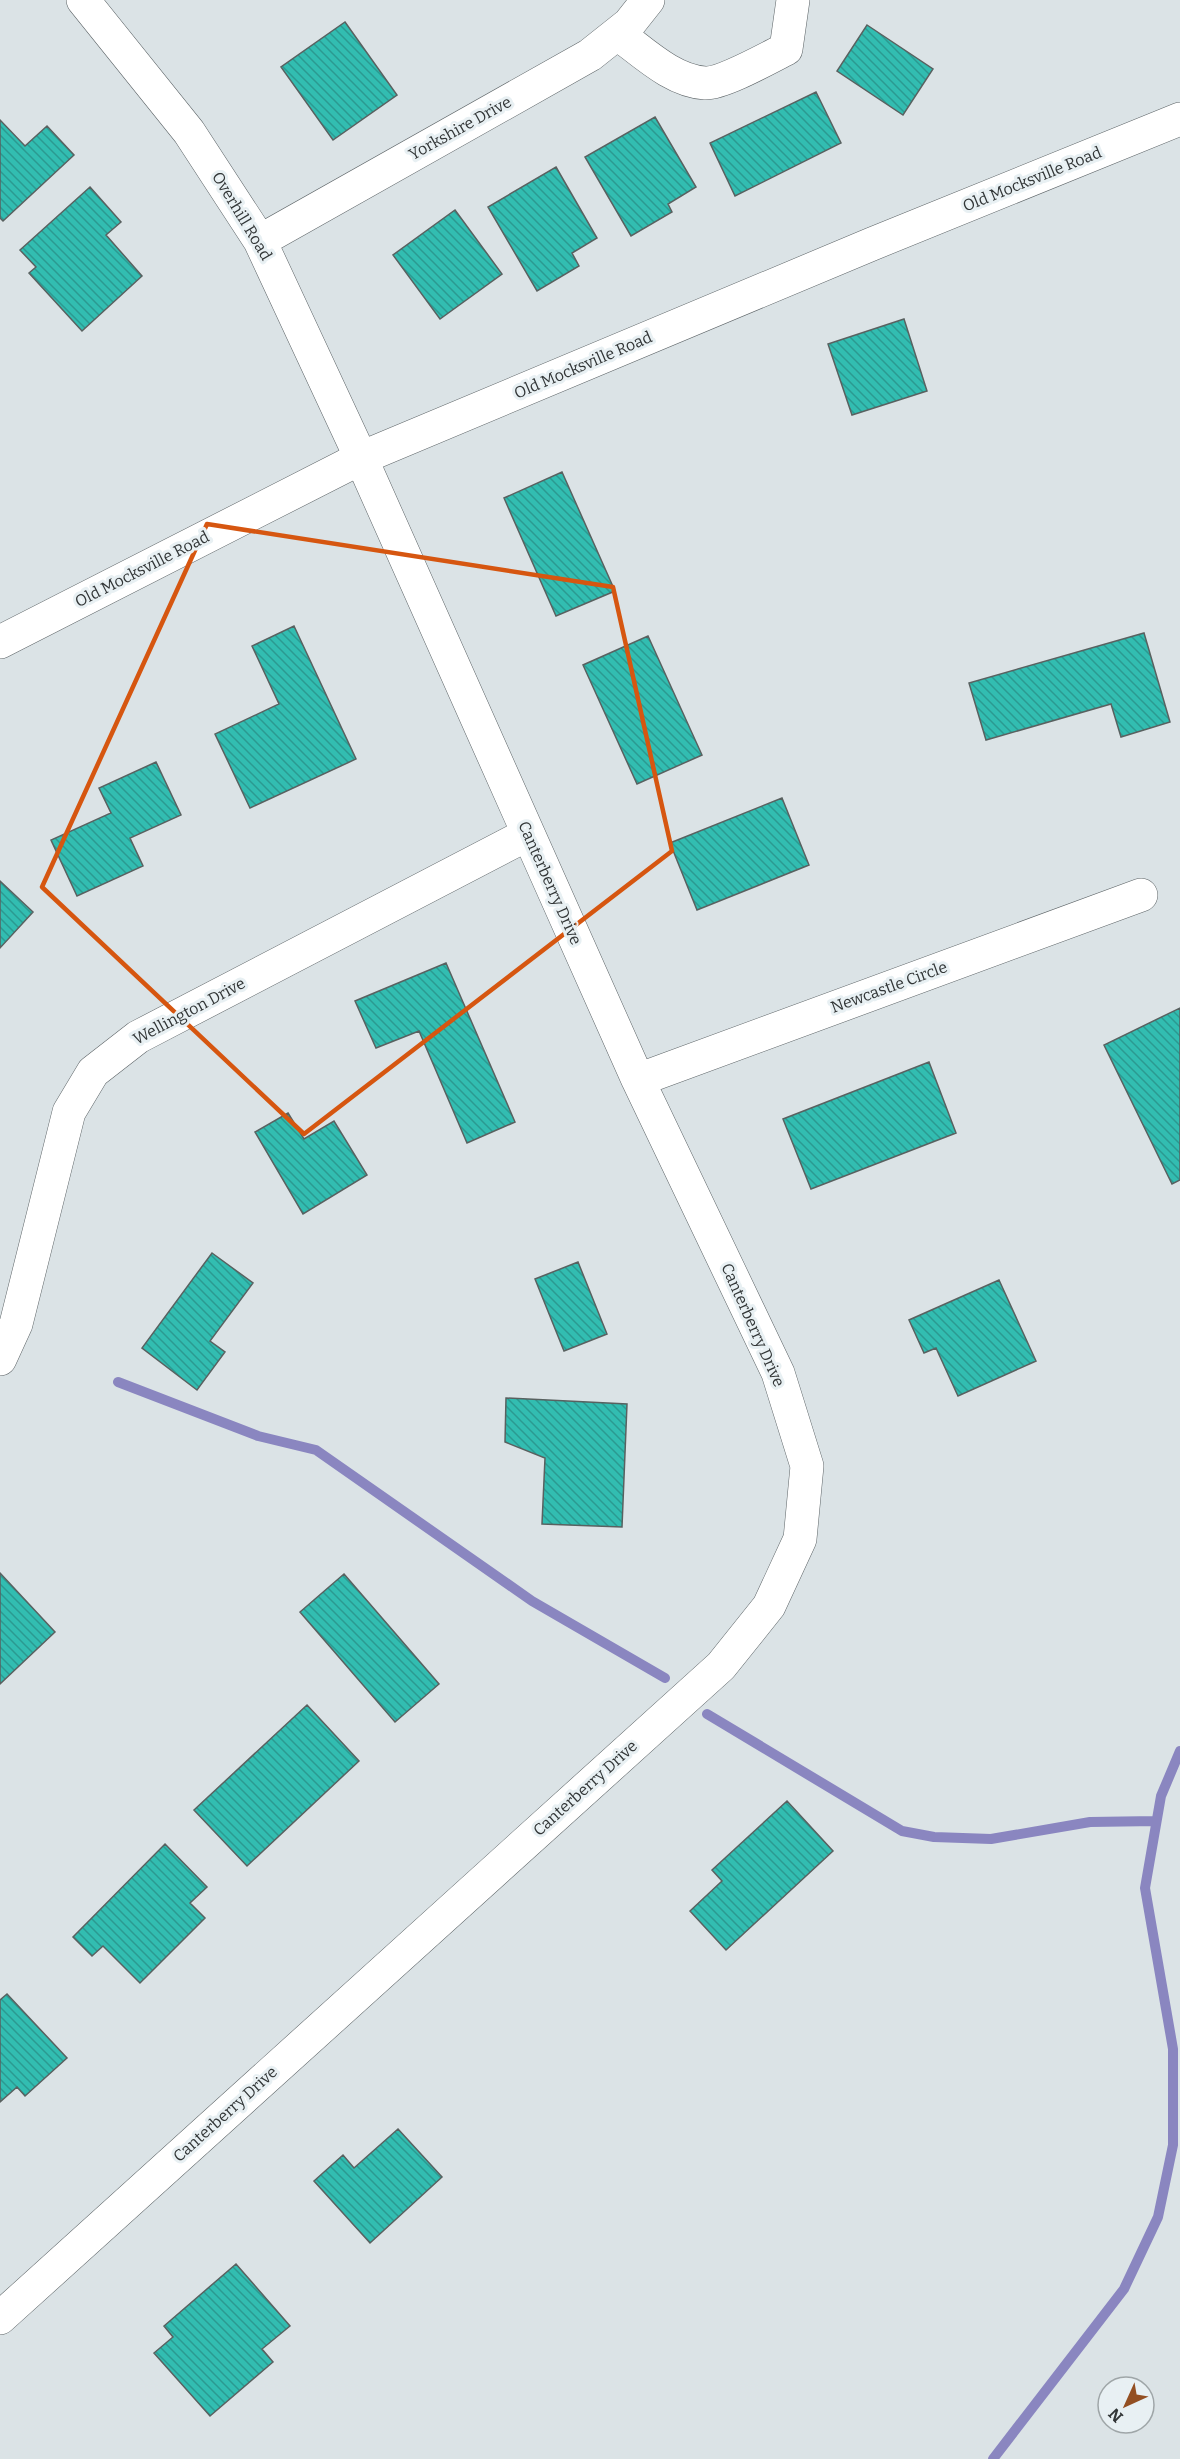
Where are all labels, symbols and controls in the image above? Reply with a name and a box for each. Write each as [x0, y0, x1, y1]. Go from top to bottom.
street label: Yorkshire Drive [405, 92, 515, 164]
street label: Old Mocksville Road [960, 142, 1105, 216]
street label: Overhill Road [208, 168, 276, 264]
street label: Old Mocksville Road [511, 327, 655, 403]
street label: Old Mocksville Road [72, 527, 213, 611]
street label: Canterberry Drive [514, 818, 586, 948]
street label: Newcastle Circle [828, 957, 950, 1017]
street label: Wellington Drive [130, 973, 248, 1049]
street label: Canterberry Drive [717, 1260, 789, 1390]
street label: Canterberry Drive [529, 1736, 641, 1840]
street label: Canterberry Drive [169, 2062, 281, 2166]
north arrow [1096, 2375, 1156, 2435]
text: N [1105, 2404, 1127, 2426]

